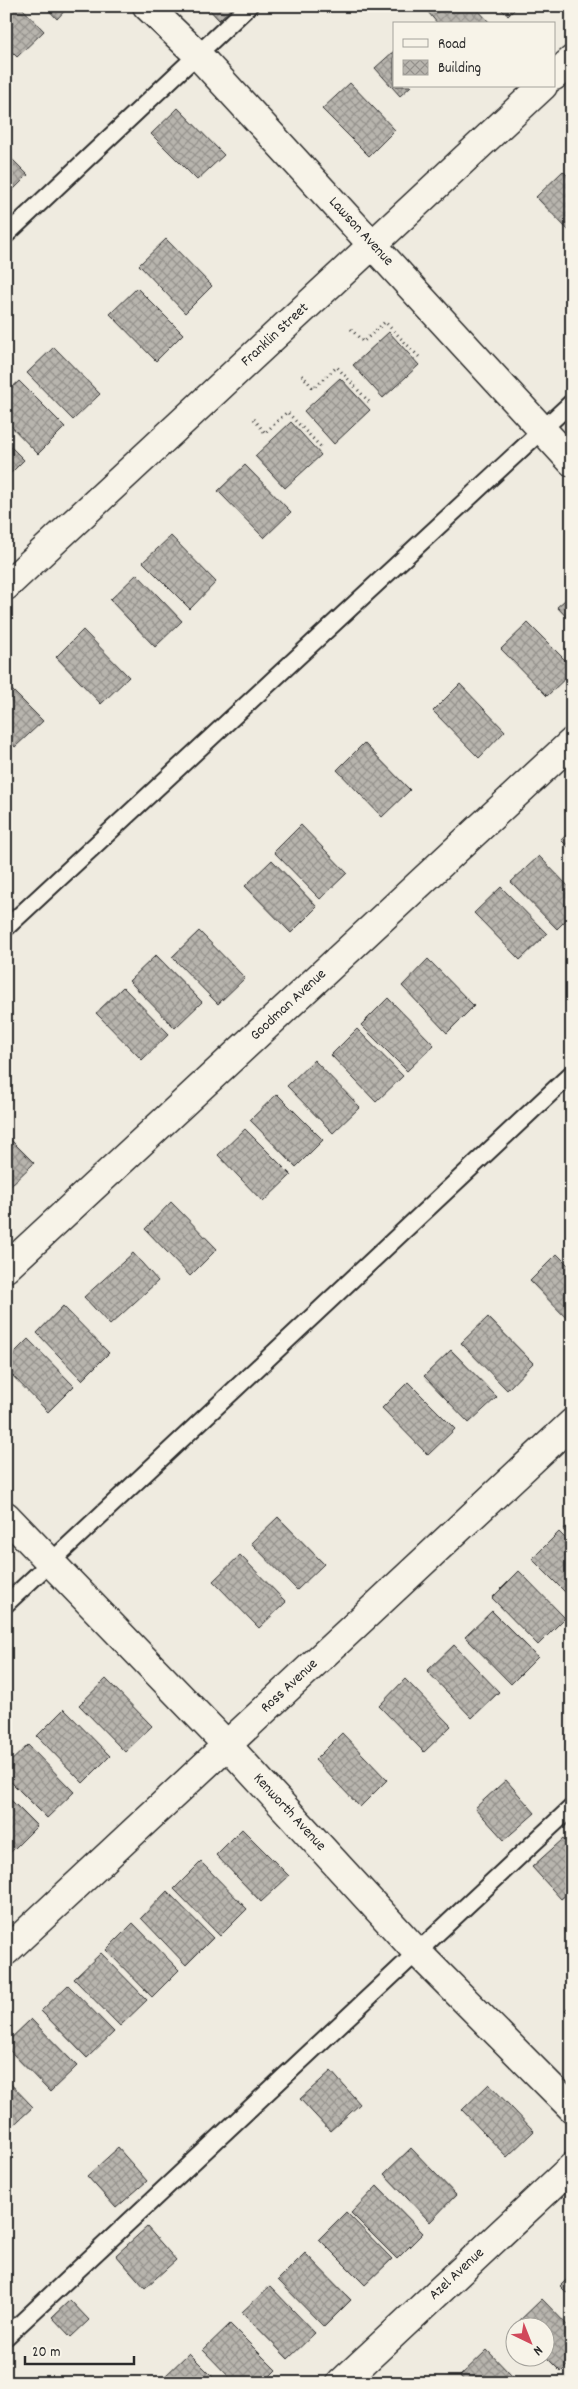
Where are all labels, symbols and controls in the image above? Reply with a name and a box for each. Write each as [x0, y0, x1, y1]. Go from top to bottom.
legend [393, 22, 556, 88]
text: Road [438, 34, 466, 56]
text: Building [438, 58, 481, 80]
street label: Lawson Avenue [323, 192, 398, 272]
street label: Franklin Street [236, 298, 314, 372]
street label: Goodman Avenue [246, 964, 332, 1046]
street label: Ross Avenue [256, 1654, 324, 1719]
street label: Kenworth Avenue [247, 1769, 331, 1857]
street label: Azel Avenue [425, 2243, 490, 2306]
north arrow [506, 2316, 556, 2366]
scale bar [25, 2334, 134, 2366]
text: N [528, 2340, 547, 2360]
text: 20 m [32, 2342, 60, 2364]

